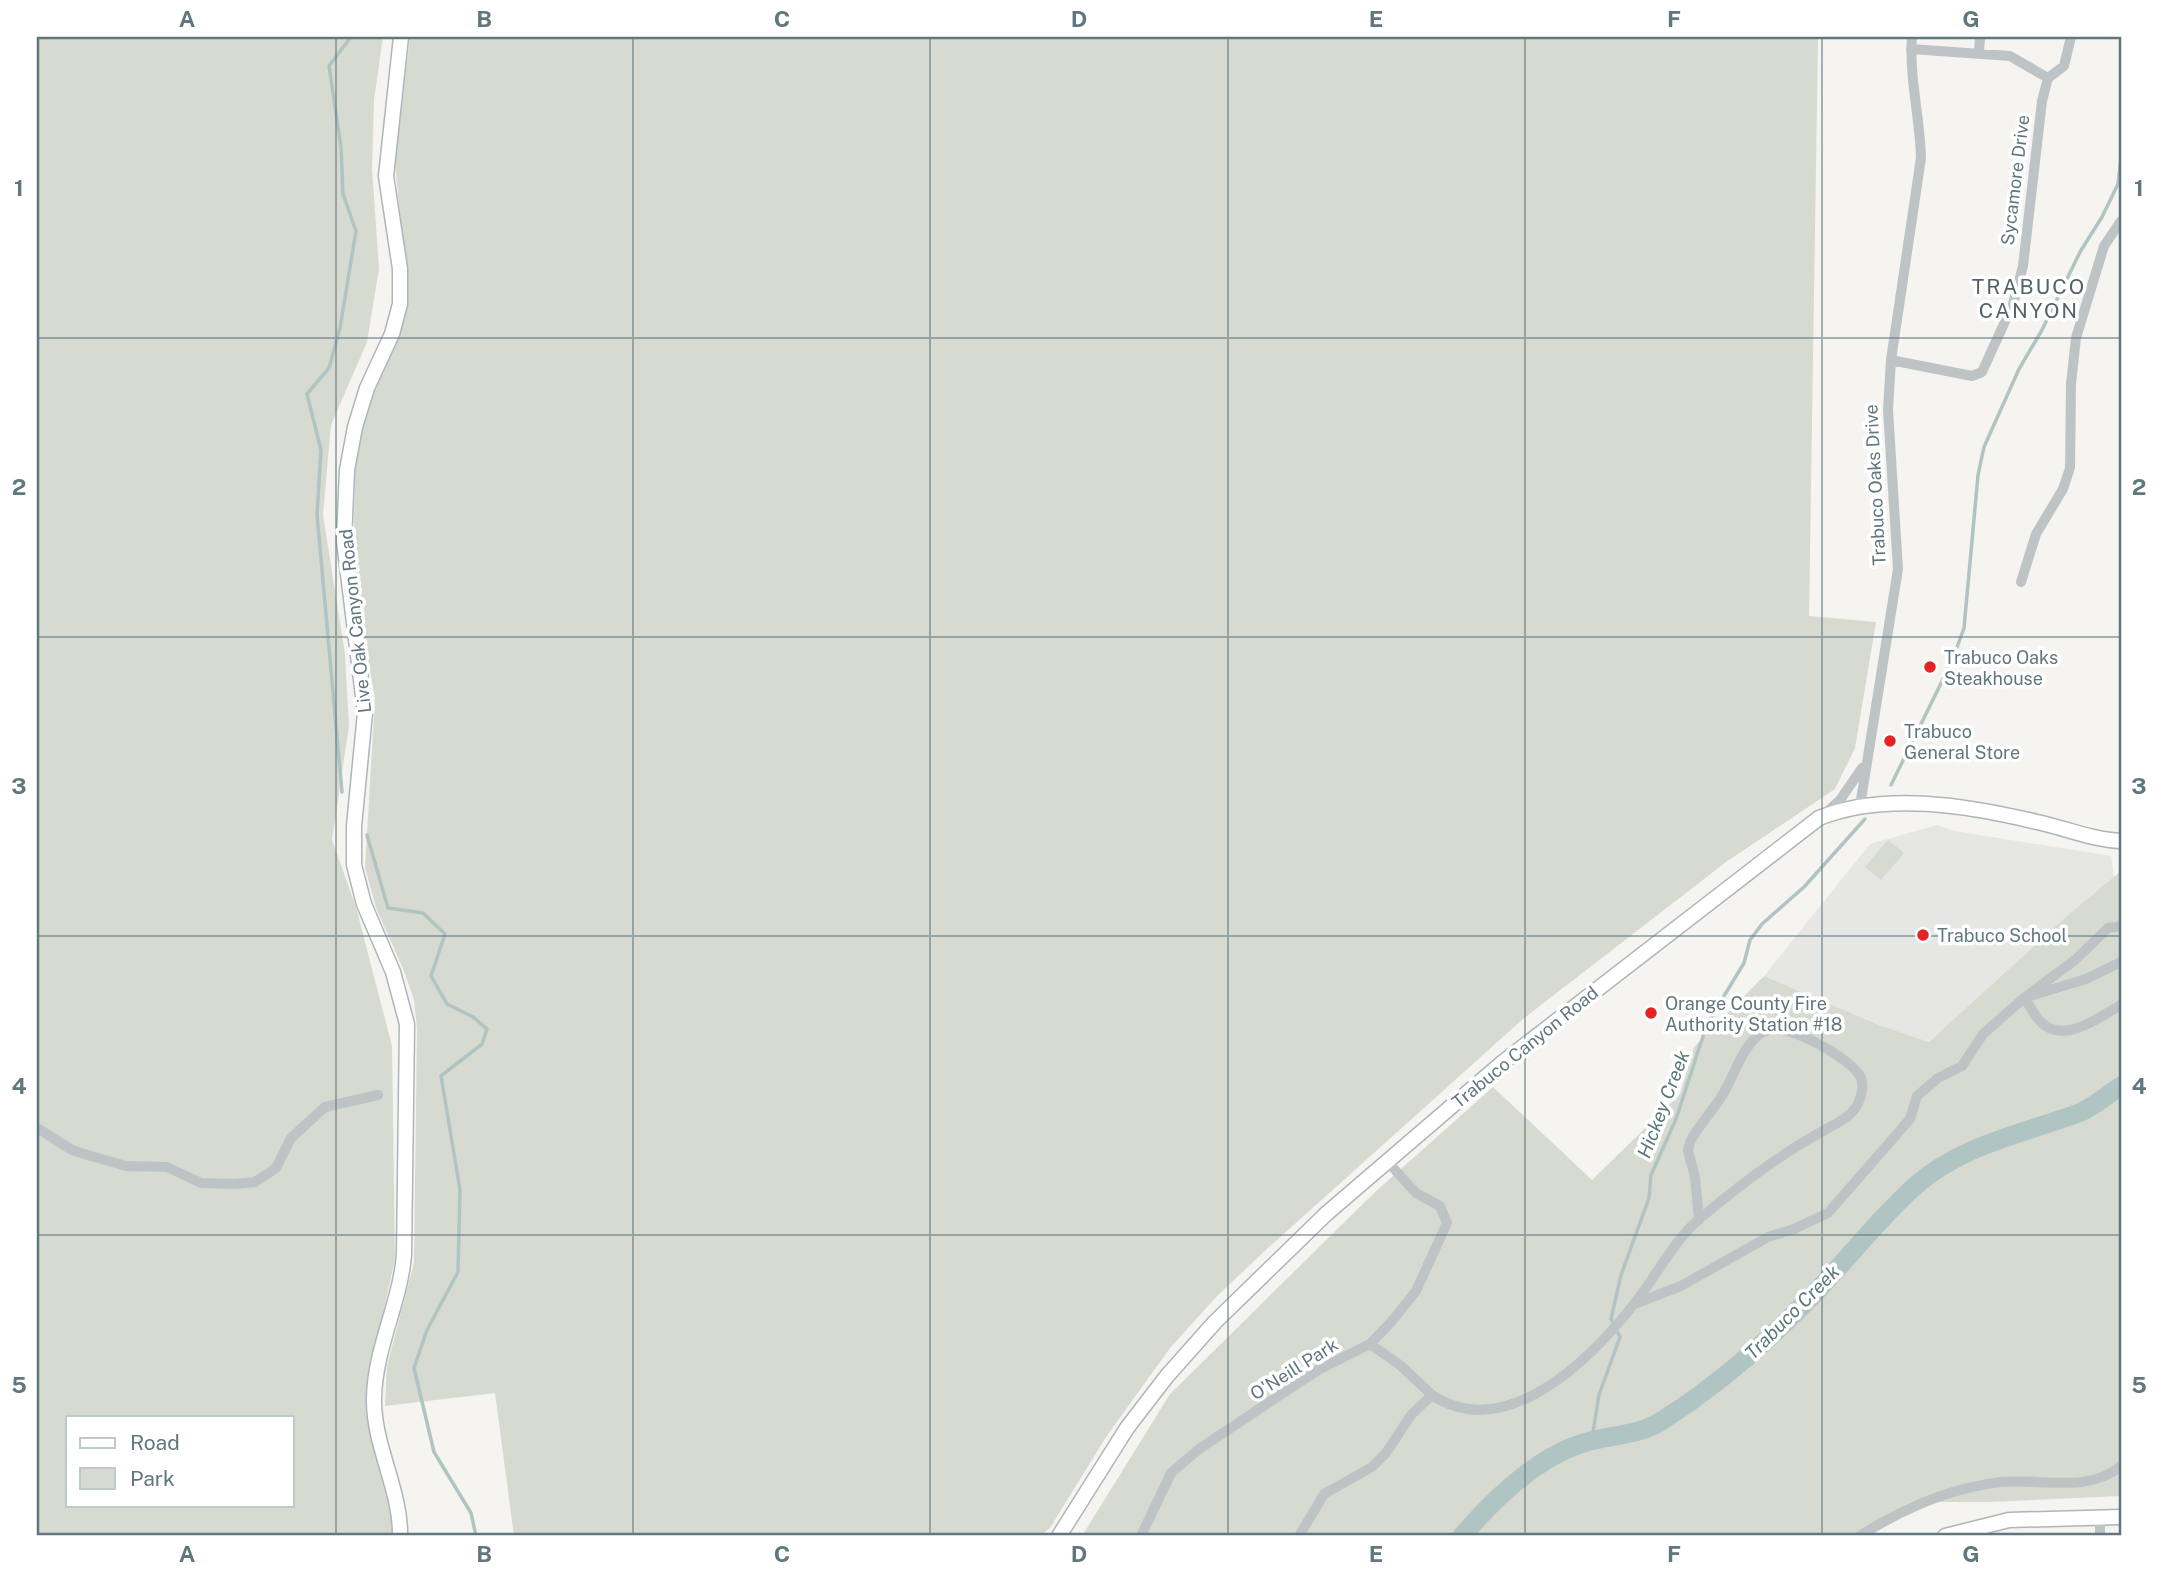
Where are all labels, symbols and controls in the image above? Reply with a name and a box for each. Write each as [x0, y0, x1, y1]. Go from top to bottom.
text: A [179, 5, 196, 32]
text: B [476, 5, 492, 32]
text: C [774, 5, 790, 32]
text: D [1071, 5, 1087, 32]
text: E [1369, 5, 1383, 32]
text: F [1667, 5, 1681, 32]
text: G [1962, 5, 1980, 32]
street label: Sycamore Drive [1997, 113, 2033, 247]
text: 1 [14, 174, 24, 201]
text: 1 [2134, 174, 2144, 201]
district label: TRABUCO CANYON [1972, 274, 2086, 323]
street label: Trabuco Oaks Drive [1860, 404, 1890, 566]
text: 2 [12, 473, 26, 500]
text: 2 [2132, 473, 2146, 500]
street label: Live Oak Canyon Road [335, 528, 375, 714]
place label: Trabuco Oaks Steakhouse [1944, 647, 2058, 689]
marker: Trabuco Oaks Steakhouse [1922, 659, 1938, 675]
place label: Trabuco General Store [1904, 721, 2020, 763]
marker: Trabuco General Store [1882, 733, 1898, 749]
text: 3 [11, 772, 27, 799]
text: 3 [2131, 772, 2147, 799]
place label: Trabuco School [1937, 925, 2067, 946]
marker: Trabuco School [1915, 927, 1931, 943]
street label: Trabuco Canyon Road [1448, 982, 1602, 1112]
place label: Orange County Fire Authority Station #18 [1665, 993, 1843, 1035]
marker: Orange County Fire Authority Station #18 [1643, 1005, 1659, 1021]
water label: Hickey Creek [1632, 1046, 1694, 1161]
text: 4 [11, 1072, 27, 1099]
text: 4 [2131, 1072, 2147, 1099]
water label: Trabuco Creek [1740, 1260, 1844, 1364]
street label: O'Neill Park [1246, 1334, 1342, 1404]
text: 5 [11, 1371, 27, 1398]
text: 5 [2131, 1371, 2147, 1398]
legend [66, 1416, 294, 1506]
text: Road [130, 1430, 180, 1455]
text: Park [130, 1466, 175, 1491]
text: A [179, 1540, 196, 1567]
text: B [476, 1540, 492, 1567]
text: C [774, 1540, 790, 1567]
text: D [1071, 1540, 1087, 1567]
text: E [1369, 1540, 1383, 1567]
text: F [1667, 1540, 1681, 1567]
text: G [1962, 1540, 1980, 1567]

